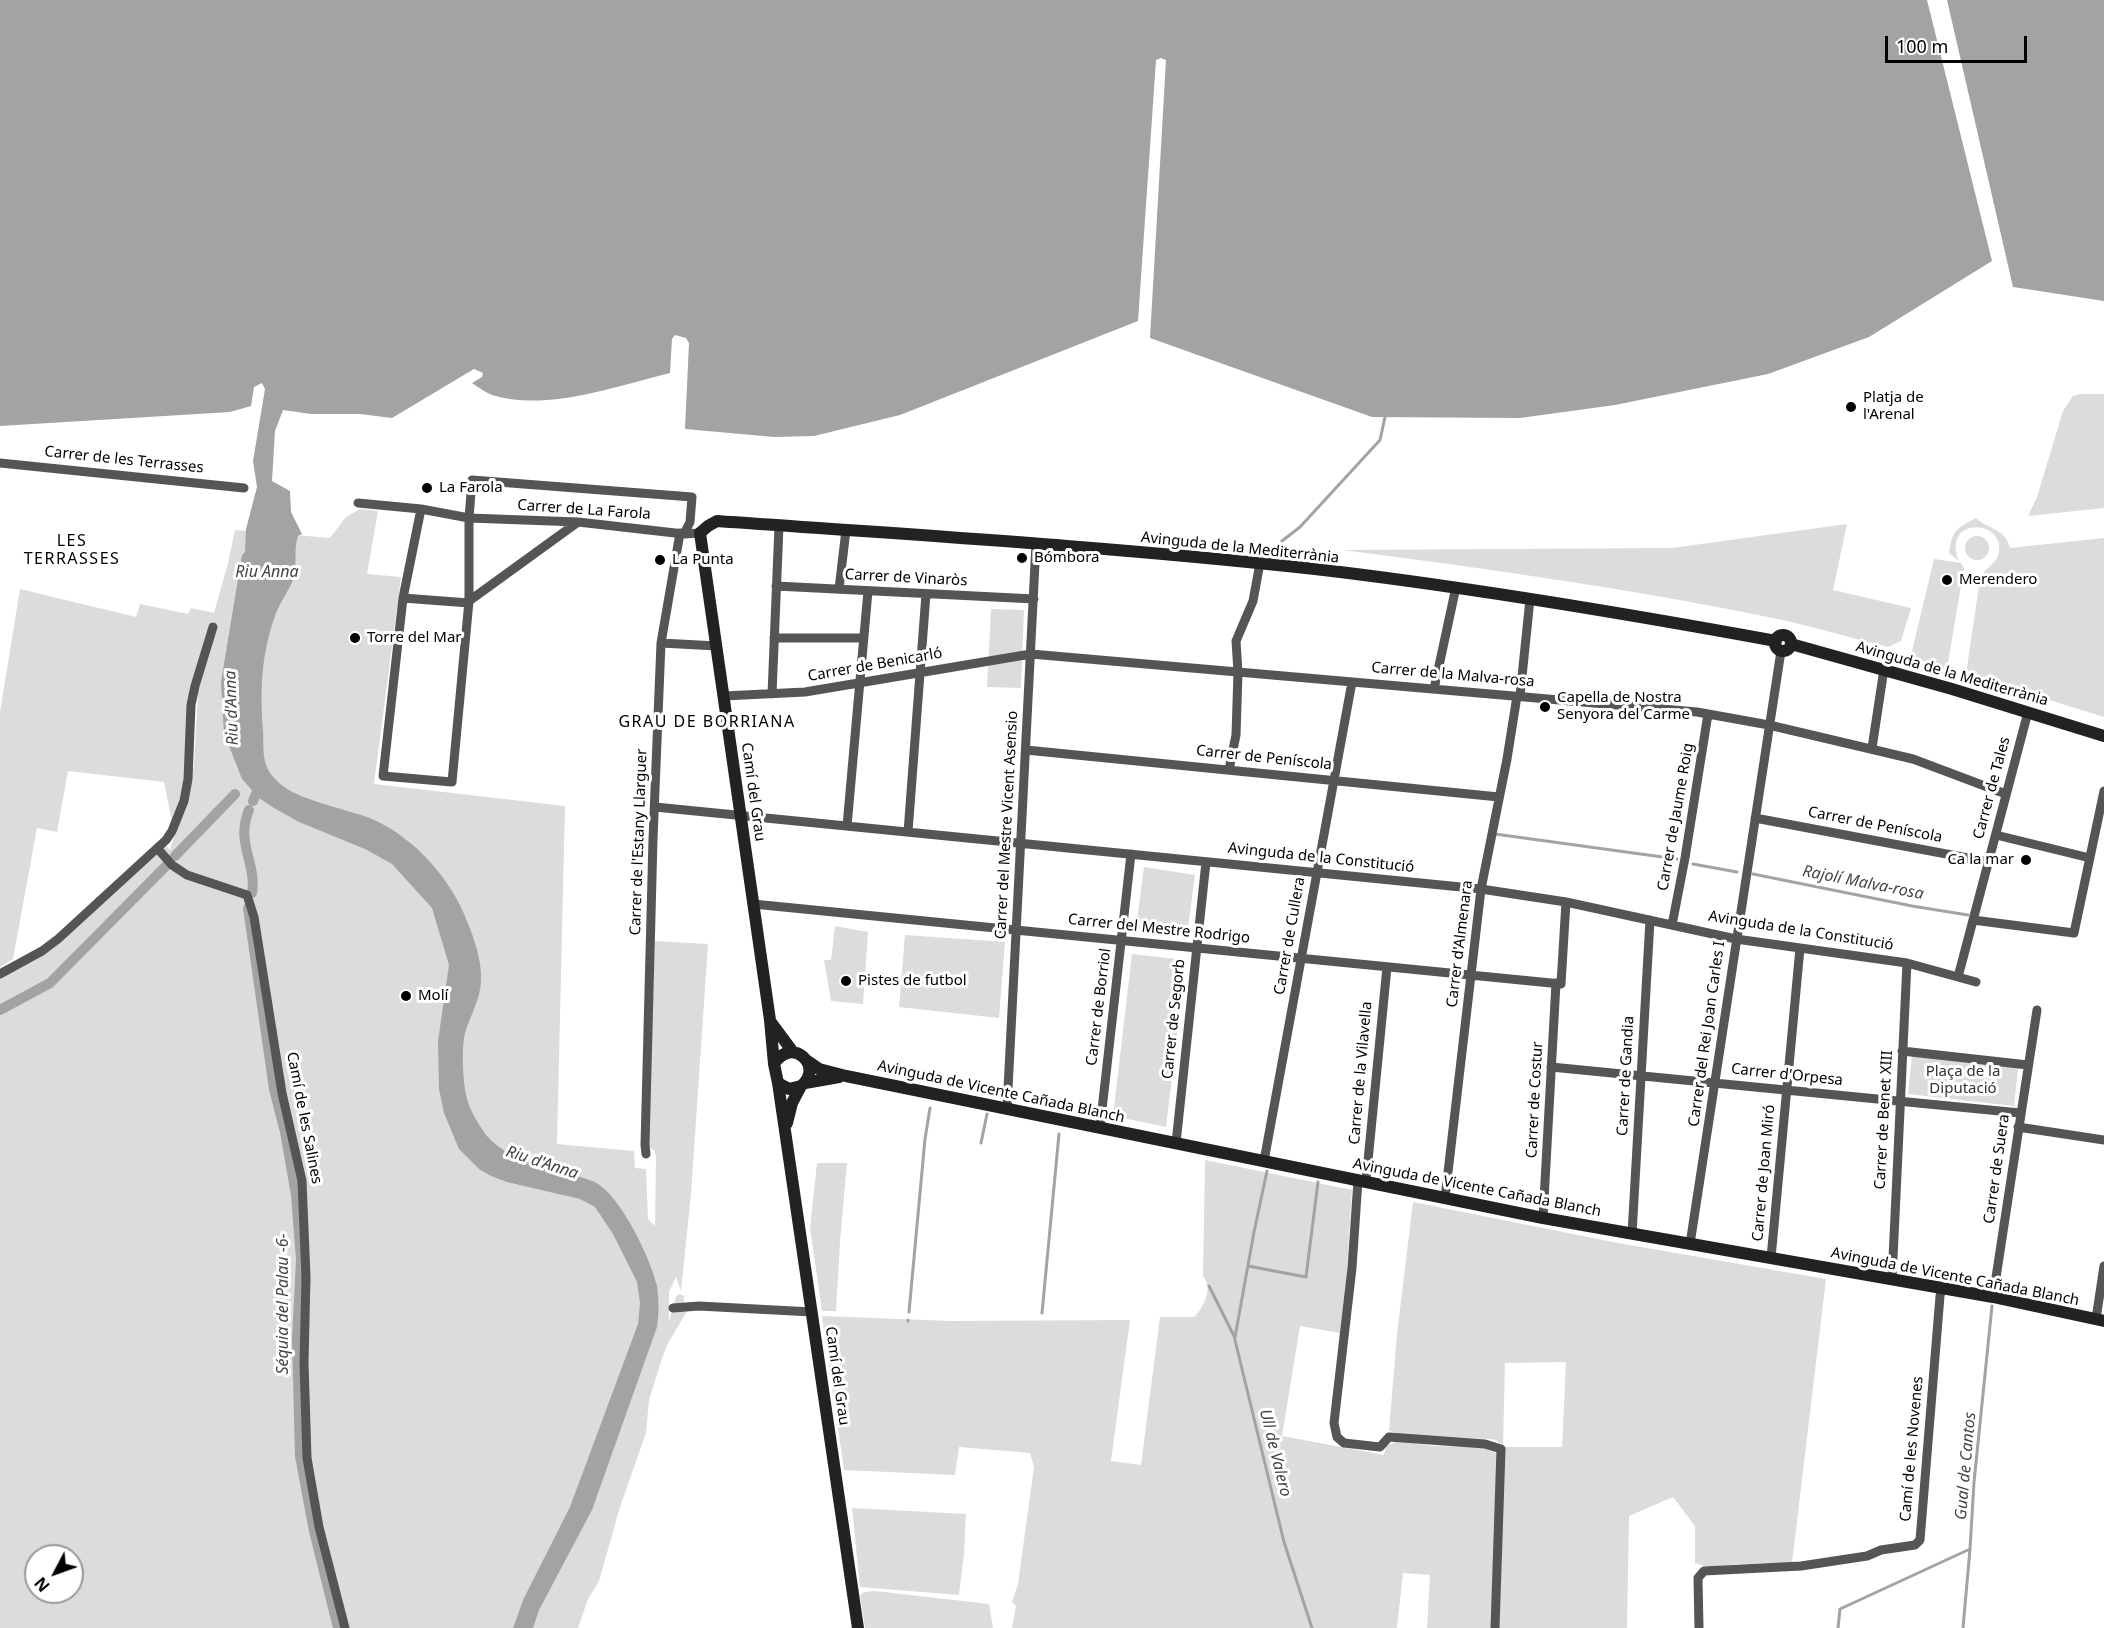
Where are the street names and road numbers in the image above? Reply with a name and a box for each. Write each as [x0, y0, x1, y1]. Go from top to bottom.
street label: Carrer de les Terrasses [44, 443, 204, 477]
street label: Carrer de La Farola [517, 496, 651, 524]
street label: Avinguda de la Mediterrània [1140, 529, 1340, 567]
street label: Carrer de Vinaròs [844, 566, 968, 590]
street label: Avinguda de la Mediterrània [1854, 638, 2050, 710]
street label: Carrer de Benicarló [806, 644, 944, 686]
street label: Carrer de la Malva-rosa [1371, 659, 1535, 691]
street label: Carrer del Mestre Vicent Asensio [992, 710, 1022, 940]
street label: Carrer de Tales [1970, 735, 2014, 841]
street label: Camí del Grau [737, 741, 769, 843]
street label: Carrer de Peníscola [1195, 742, 1333, 774]
street label: Carrer de Jaume Roig [1654, 742, 1698, 892]
street label: Carrer de l'Estany Llarguer [627, 748, 651, 936]
street label: Carrer de Peníscola [1806, 803, 1944, 847]
street label: Avinguda de la Constitució [1227, 839, 1415, 877]
street label: Carrer de Cullera [1271, 876, 1309, 996]
street label: Carrer d'Almenara [1443, 879, 1477, 1009]
street label: Avinguda de la Constitució [1707, 907, 1895, 955]
street label: Carrer del Mestre Rodrigo [1067, 910, 1251, 948]
street label: Carrer del Rei Joan Carles I [1685, 940, 1729, 1128]
street label: Carrer de Borriol [1083, 947, 1115, 1067]
street label: Carrer de Segorb [1159, 958, 1189, 1080]
street label: Carrer de la Vilavella [1346, 1001, 1376, 1145]
street label: Carrer de Gandia [1614, 1015, 1638, 1137]
street label: Carrer de Costur [1523, 1041, 1547, 1159]
street label: Carrer de Benet XIII [1871, 1050, 1897, 1190]
street label: Camí de les Salines [282, 1051, 326, 1185]
street label: Avinguda de Vicente Cañada Blanch [876, 1057, 1126, 1127]
street label: Carrer d'Orpesa [1730, 1060, 1844, 1090]
street label: Carrer de Joan Miró [1749, 1104, 1779, 1242]
street label: Carrer de Suera [1980, 1113, 2014, 1225]
street label: Avinguda de Vicente Cañada Blanch [1351, 1155, 1603, 1221]
street label: Avinguda de Vicente Cañada Blanch [1829, 1244, 2081, 1310]
street label: Camí del Grau [821, 1325, 853, 1427]
street label: Camí de les Novenes [1897, 1376, 1927, 1522]

